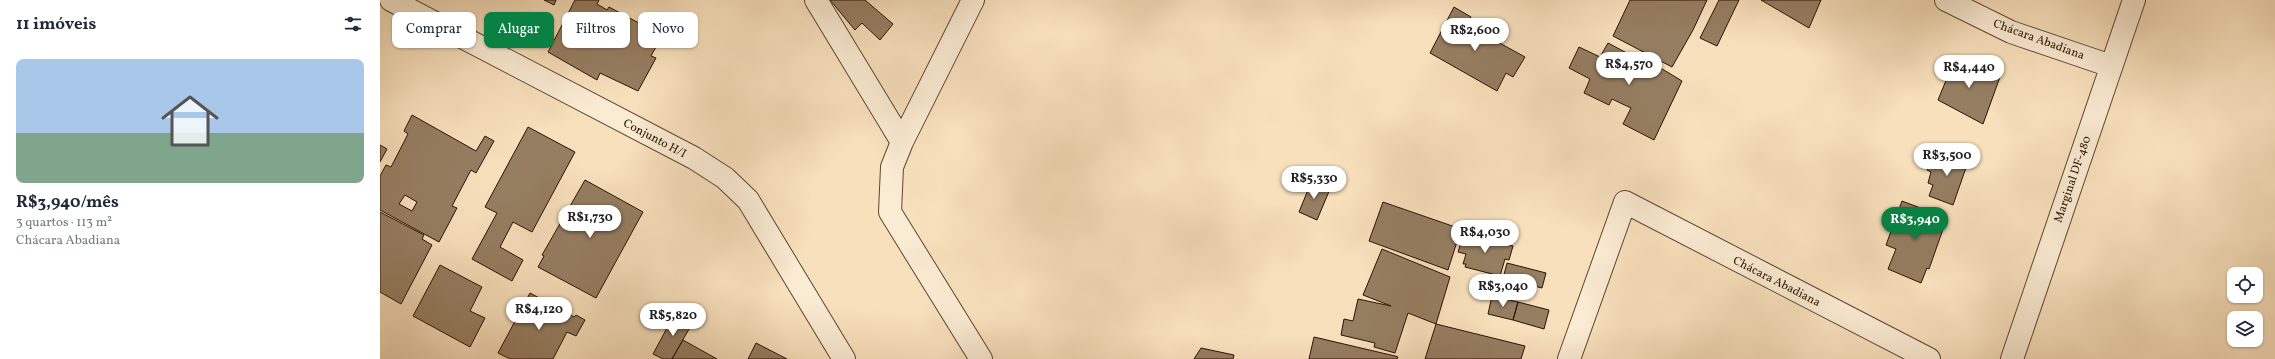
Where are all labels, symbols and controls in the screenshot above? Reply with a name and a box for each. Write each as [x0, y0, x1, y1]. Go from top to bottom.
chip: Comprar [392, 12, 476, 48]
chip: Alugar [484, 12, 554, 48]
chip: Filtros [562, 12, 630, 48]
chip: Novo [638, 12, 698, 48]
text: 11 imóveis [16, 13, 96, 36]
icon: filters [342, 13, 364, 35]
street label: Chácara Abadiana [1991, 16, 2087, 64]
pin: R$2,600 [1438, 18, 1512, 52]
text: R$2,600 [1450, 22, 1500, 40]
pin: R$4,570 [1592, 52, 1666, 86]
pin: R$4,440 [1932, 55, 2006, 89]
text: R$4,570 [1605, 56, 1653, 74]
text: R$4,440 [1943, 59, 1995, 77]
icon: home [154, 85, 226, 157]
street label: Conjunto H/I [620, 116, 689, 162]
street label: Marginal DF-480 [2051, 134, 2095, 225]
pin: R$3,500 [1910, 143, 1984, 177]
text: R$3,500 [1923, 147, 1971, 165]
pin: R$5,330 [1277, 166, 1351, 200]
text: R$5,330 [1290, 170, 1338, 188]
text: R$3,940/mês [16, 191, 119, 214]
pin: R$1,730 [553, 205, 627, 239]
pin: R$3,940 [1878, 207, 1952, 241]
text: R$1,730 [567, 209, 613, 227]
text: R$3,940 [1890, 211, 1940, 229]
text: 3 quartos · 113 m² [16, 214, 112, 232]
pin: R$4,030 [1448, 220, 1522, 254]
text: R$4,030 [1460, 224, 1510, 242]
text: Chácara Abadiana [16, 232, 120, 250]
street label: Chácara Abadiana [1730, 253, 1823, 311]
map controls [2227, 267, 2263, 347]
button: locate [2227, 267, 2263, 303]
pin: R$3,040 [1466, 274, 1540, 308]
text: R$3,040 [1478, 278, 1528, 296]
pin: R$4,120 [502, 297, 576, 331]
text: R$4,120 [515, 301, 563, 319]
pin: R$5,820 [636, 303, 710, 337]
text: R$5,820 [649, 307, 697, 325]
button: layers [2227, 311, 2263, 347]

